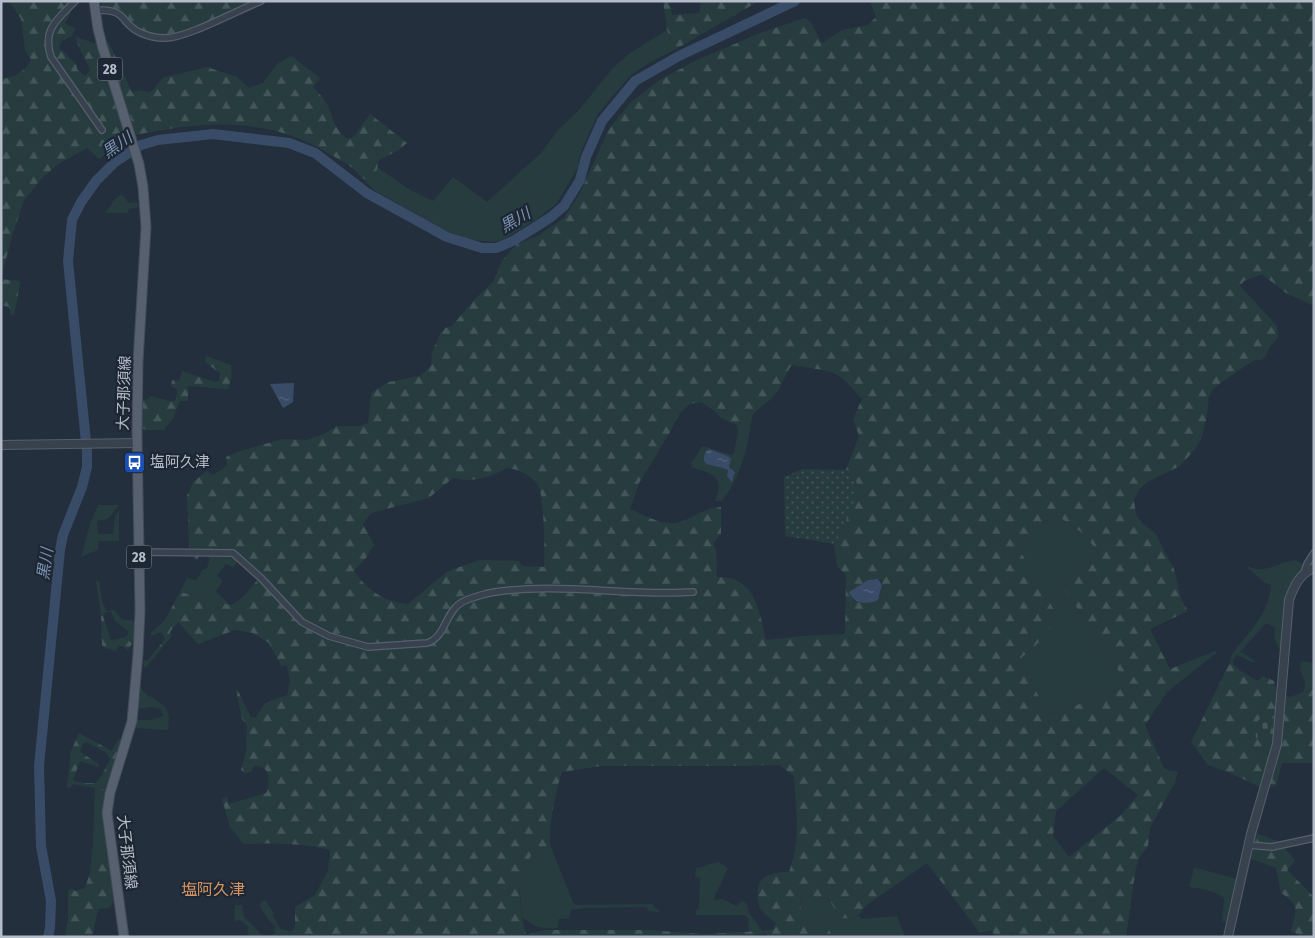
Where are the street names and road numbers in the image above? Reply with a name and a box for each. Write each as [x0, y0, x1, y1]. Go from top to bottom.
road number: 28 [98, 58, 122, 80]
street label: 大子那須線 [114, 355, 134, 431]
road number: 28 [126, 546, 152, 568]
street label: 大子那須線 [113, 814, 141, 890]

